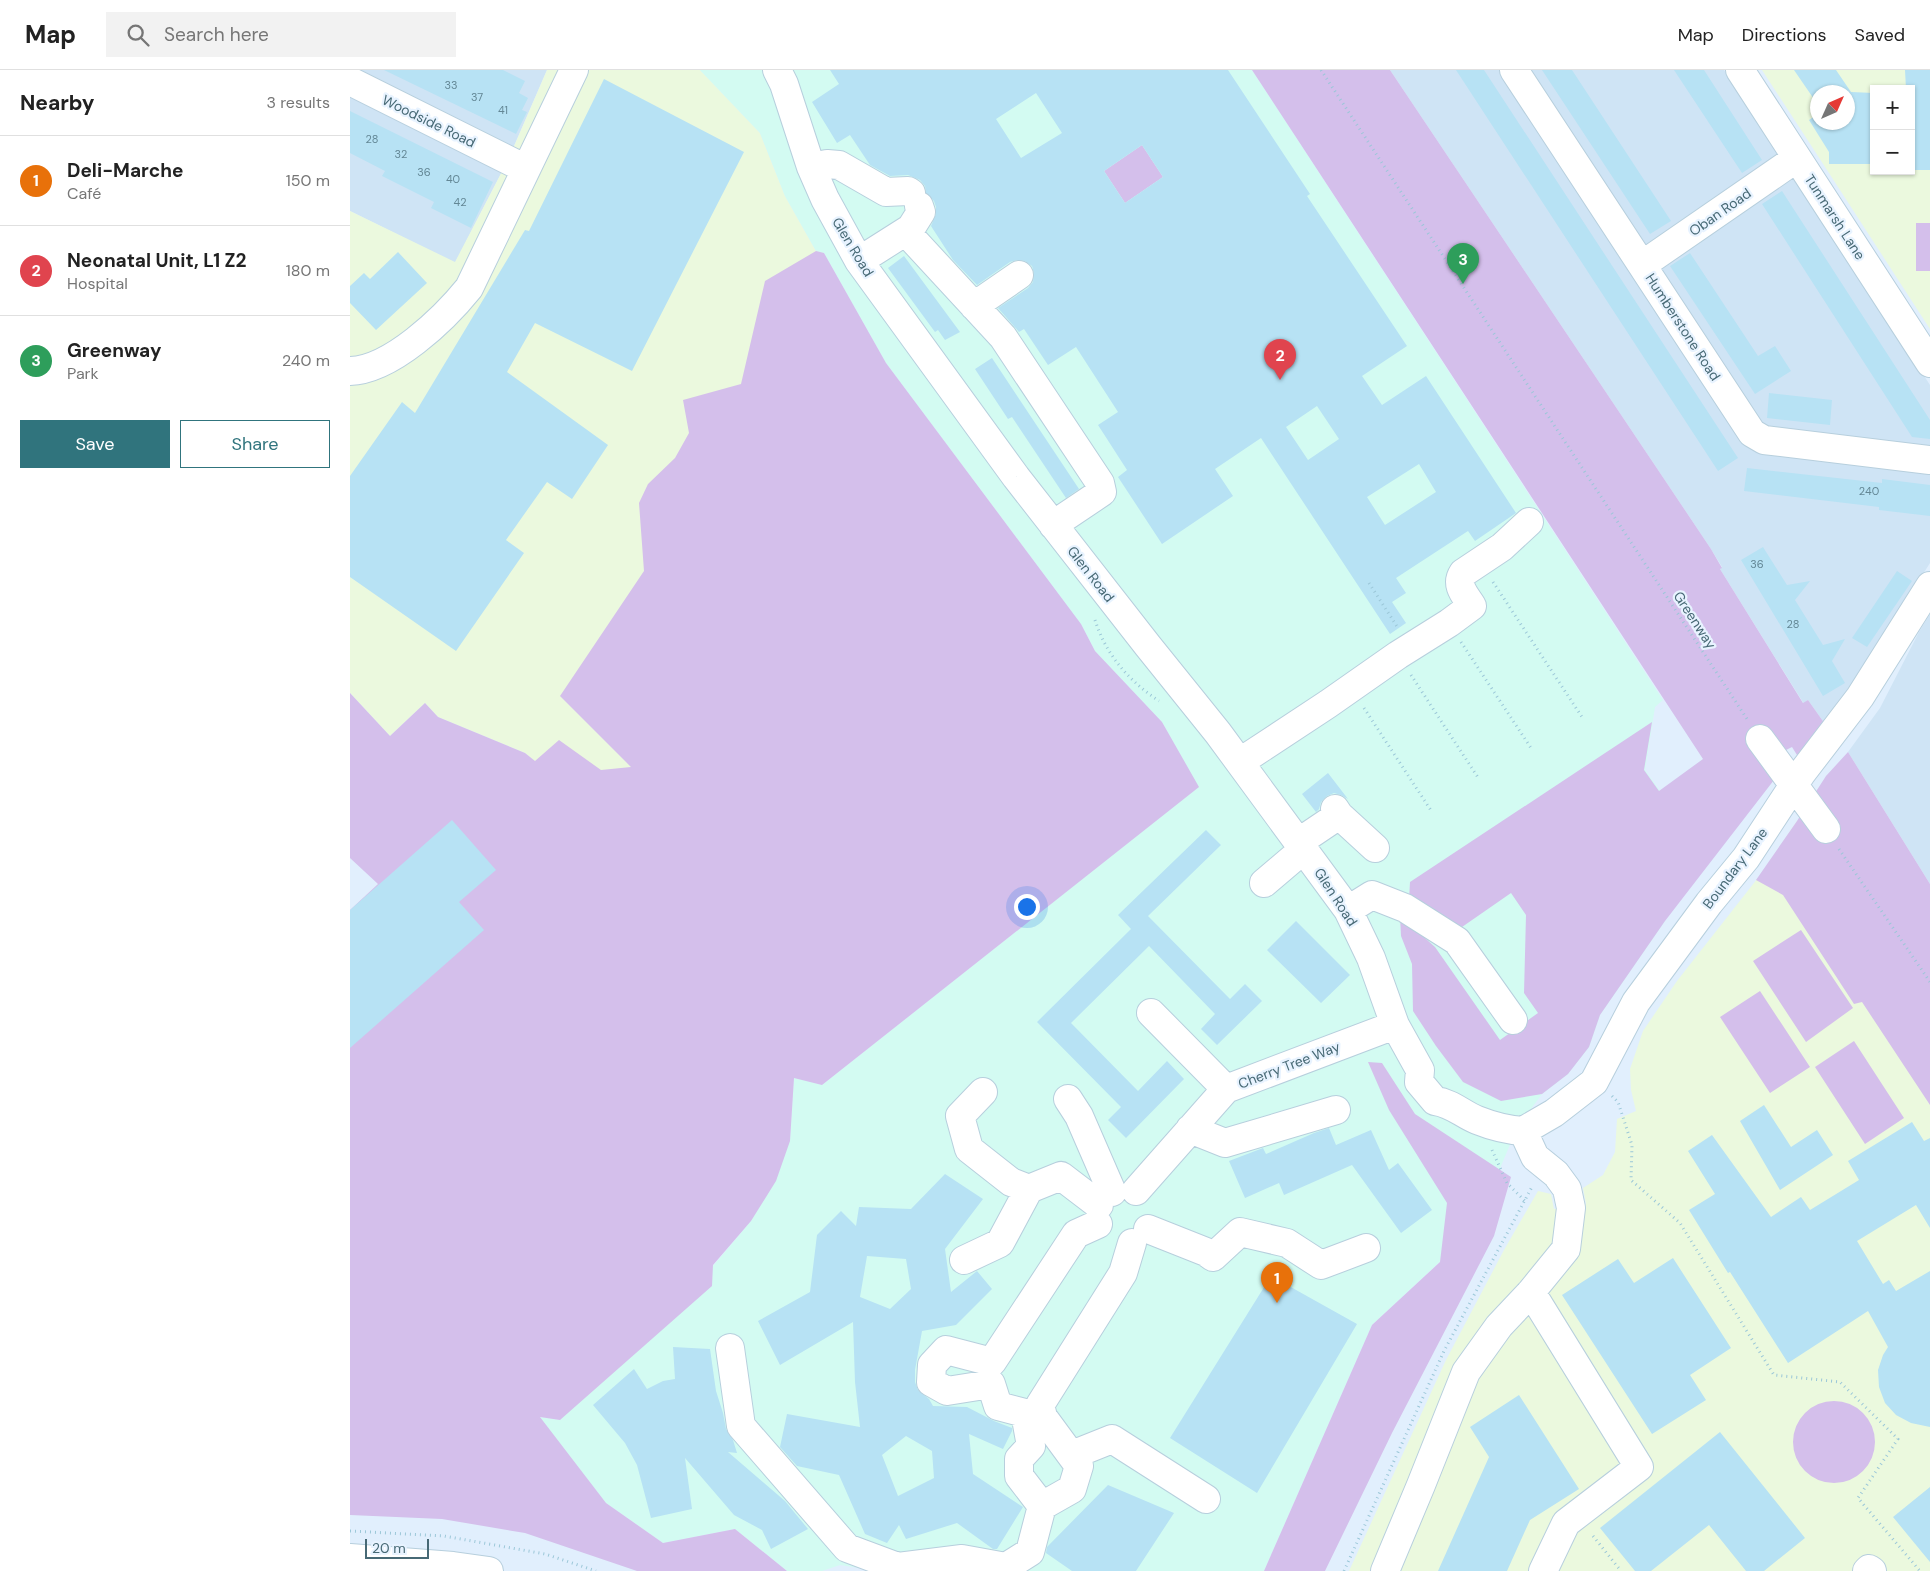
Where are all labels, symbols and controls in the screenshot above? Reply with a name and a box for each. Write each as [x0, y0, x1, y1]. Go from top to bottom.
search box [106, 12, 456, 57]
text: Map [25, 19, 76, 50]
icon: search [124, 21, 152, 49]
text: Search here [164, 22, 269, 47]
text: Map [1678, 23, 1714, 47]
text: Directions [1742, 23, 1827, 47]
text: Saved [1855, 23, 1905, 47]
house number: 33 [444, 78, 458, 92]
north arrow [1810, 85, 1855, 130]
map controls [1870, 85, 1915, 175]
button: + [1870, 85, 1915, 130]
text: Nearby [20, 89, 94, 117]
house number: 37 [471, 90, 483, 104]
street label: Woodside Road [379, 91, 479, 151]
text: 3 results [267, 92, 330, 113]
house number: 41 [498, 103, 508, 117]
button: − [1870, 130, 1915, 175]
house number: 28 [366, 132, 378, 146]
house number: 32 [395, 147, 407, 161]
text: Deli-Marche [67, 158, 183, 183]
house number: 36 [417, 165, 431, 179]
text: 1 [33, 170, 39, 191]
text: 150 m [286, 170, 330, 191]
street label: Tunmarsh Lane [1801, 171, 1869, 263]
house number: 40 [446, 172, 460, 186]
text: Café [67, 183, 101, 204]
street label: Oban Road [1686, 184, 1754, 240]
house number: 42 [453, 195, 467, 209]
street label: Glen Road [828, 214, 878, 280]
pin: 3 [1447, 243, 1479, 284]
text: Neonatal Unit, L1 Z2 [67, 248, 246, 273]
text: 2 [31, 260, 41, 281]
text: 180 m [286, 260, 330, 281]
street label: Humberstone Road [1642, 270, 1724, 384]
text: Hospital [67, 273, 128, 294]
text: Greenway [67, 338, 161, 363]
pin: 2 [1264, 339, 1296, 380]
text: 3 [31, 350, 41, 371]
text: 240 m [282, 350, 330, 371]
text: Park [67, 363, 99, 384]
button: Save [20, 420, 170, 468]
button: Share [180, 420, 330, 468]
house number: 240 [1859, 484, 1879, 498]
street label: Glen Road [1064, 542, 1118, 606]
house number: 36 [1750, 557, 1764, 571]
street label: Greenway [1670, 588, 1720, 652]
house number: 28 [1787, 617, 1799, 631]
street label: Boundary Lane [1699, 824, 1771, 912]
street label: Glen Road [1310, 864, 1362, 930]
your location [1014, 894, 1040, 920]
street label: Cherry Tree Way [1236, 1037, 1343, 1093]
pin: 1 [1261, 1262, 1293, 1303]
scale bar [365, 1536, 429, 1559]
text: 20 m [372, 1539, 406, 1557]

